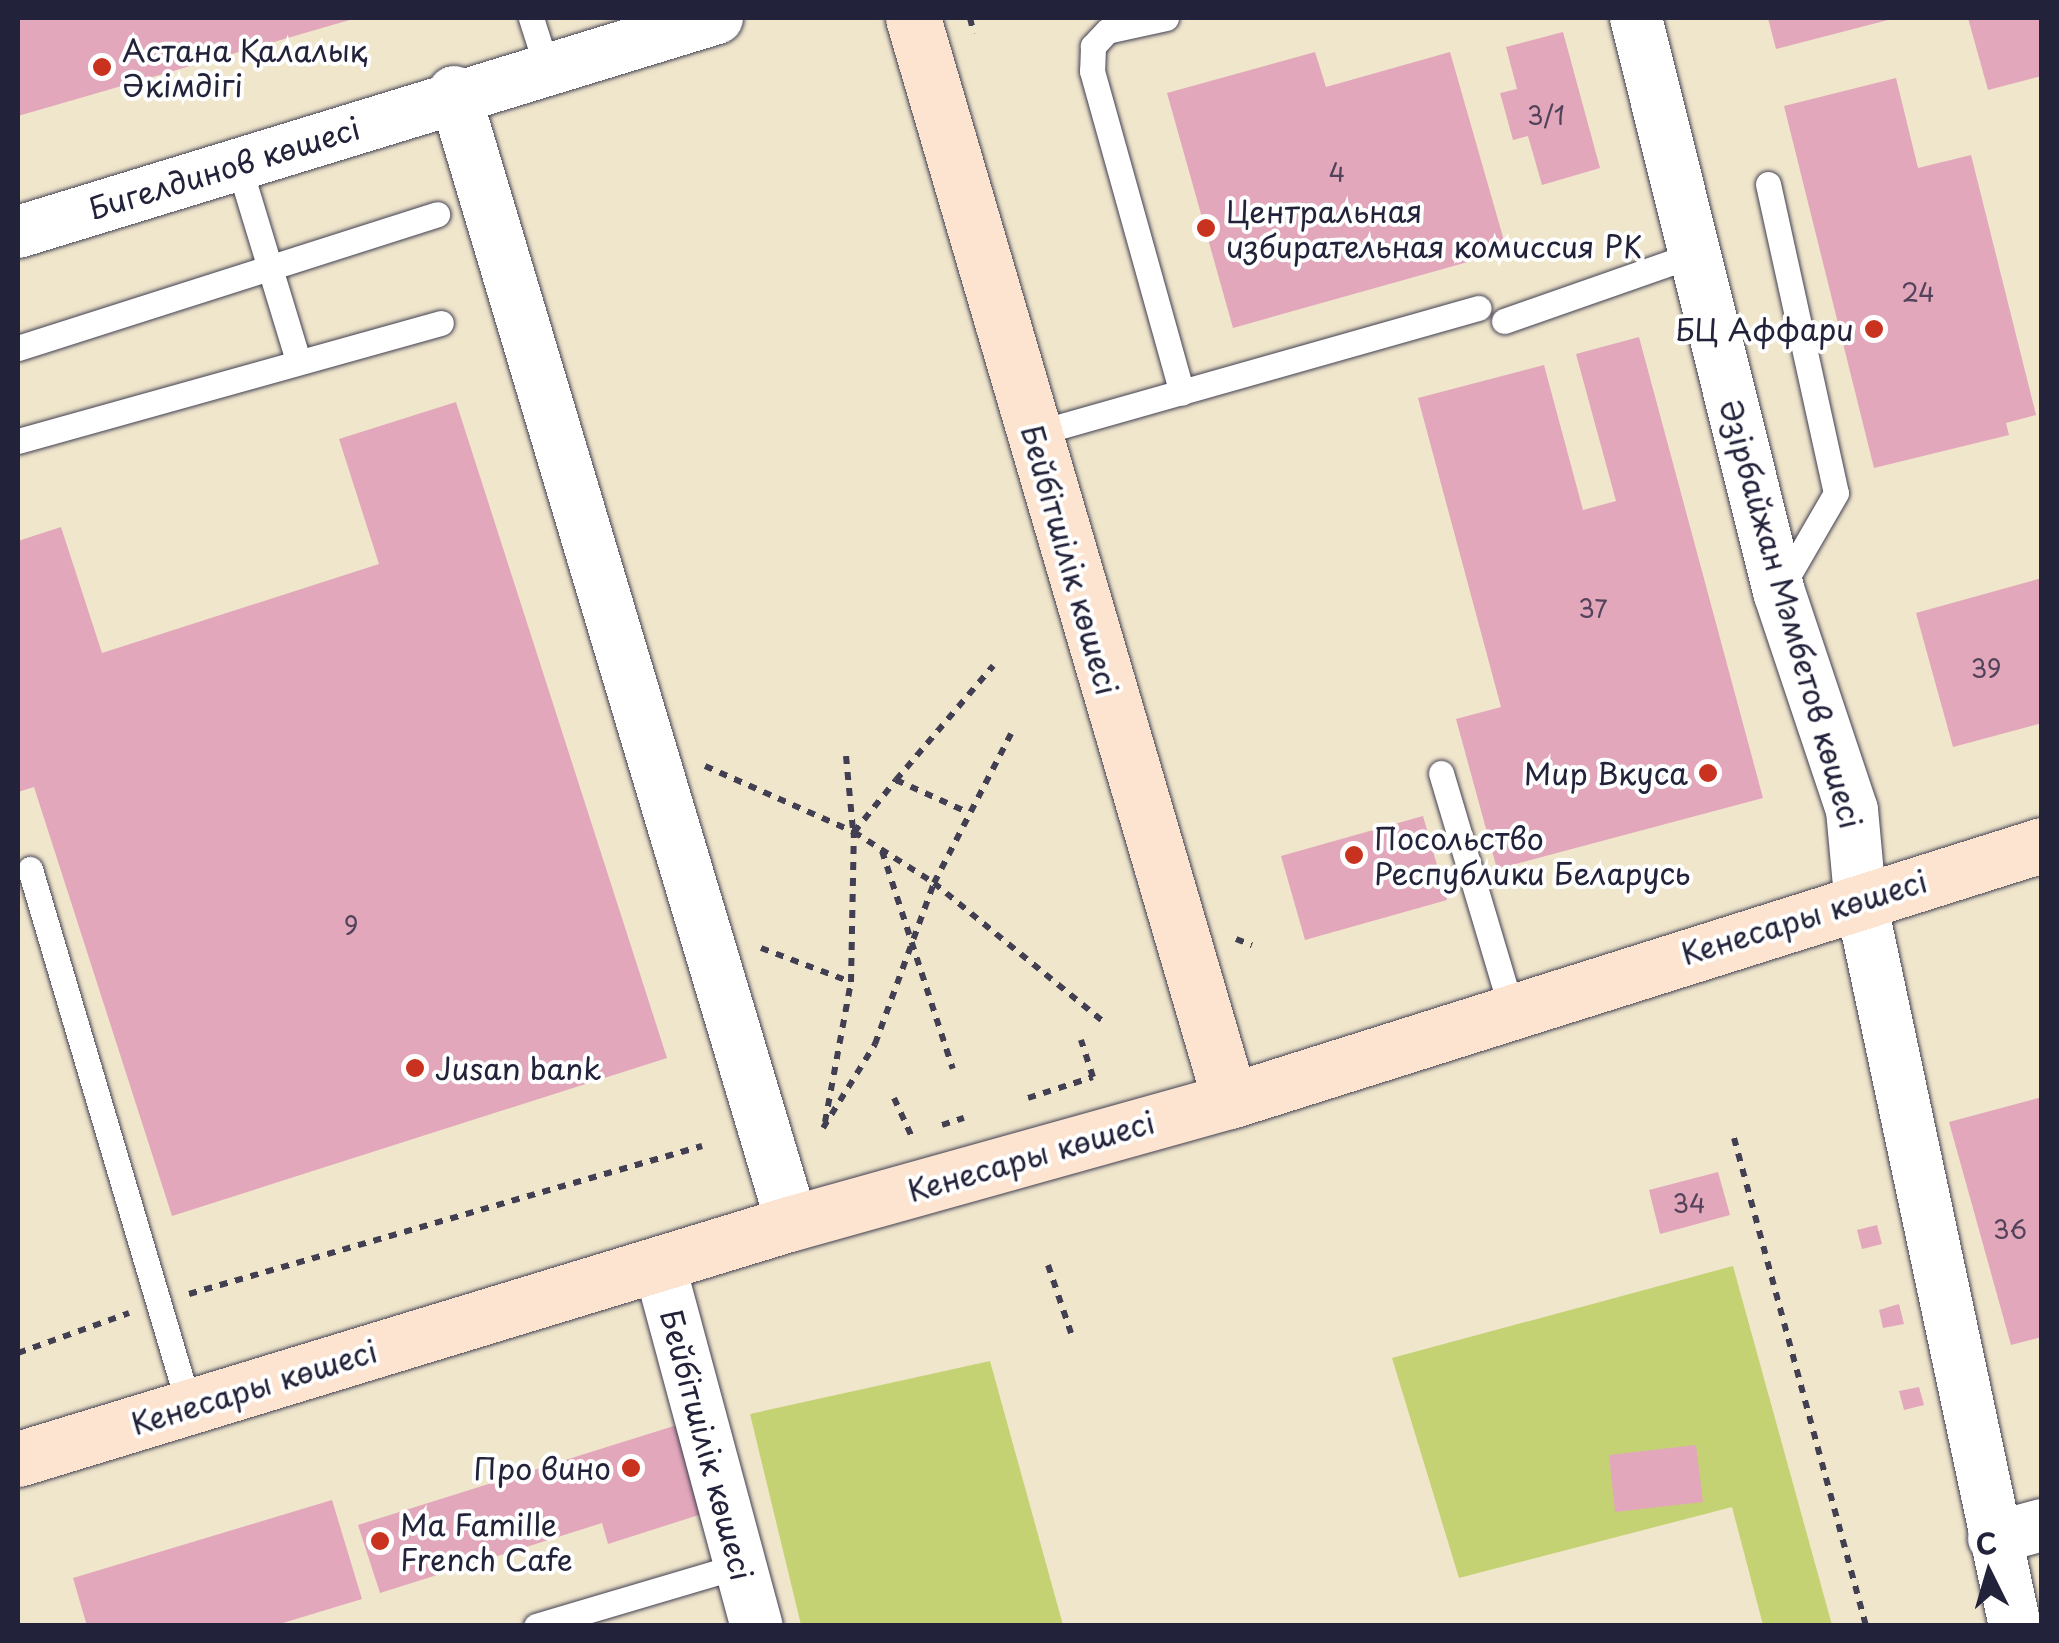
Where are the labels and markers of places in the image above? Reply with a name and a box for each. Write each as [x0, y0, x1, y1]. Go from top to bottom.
place label: Астана Қалалық Әкімдігі [122, 32, 368, 102]
marker: Астана Қалалық Әкімдігі [91, 56, 113, 78]
place label: Центральная избирательная комиссия РК [1226, 193, 1644, 264]
marker: Центральная избирательная комиссия РК [1195, 217, 1217, 239]
place label: БЦ Аффари [1673, 311, 1854, 347]
marker: БЦ Аффари [1863, 318, 1885, 340]
place label: Мир Вкуса [1523, 755, 1688, 791]
marker: Мир Вкуса [1697, 762, 1719, 784]
place label: Посольство Республики Беларусь [1374, 820, 1692, 890]
marker: Посольство Республики Беларусь [1343, 844, 1365, 866]
place label: Jusan bank [435, 1050, 601, 1086]
marker: Jusan bank [404, 1057, 426, 1079]
place label: Про вино [472, 1450, 611, 1486]
marker: Про вино [620, 1457, 642, 1479]
place label: Ma Famille French Cafe [400, 1506, 575, 1576]
marker: Ma Famille French Cafe [369, 1530, 391, 1552]

